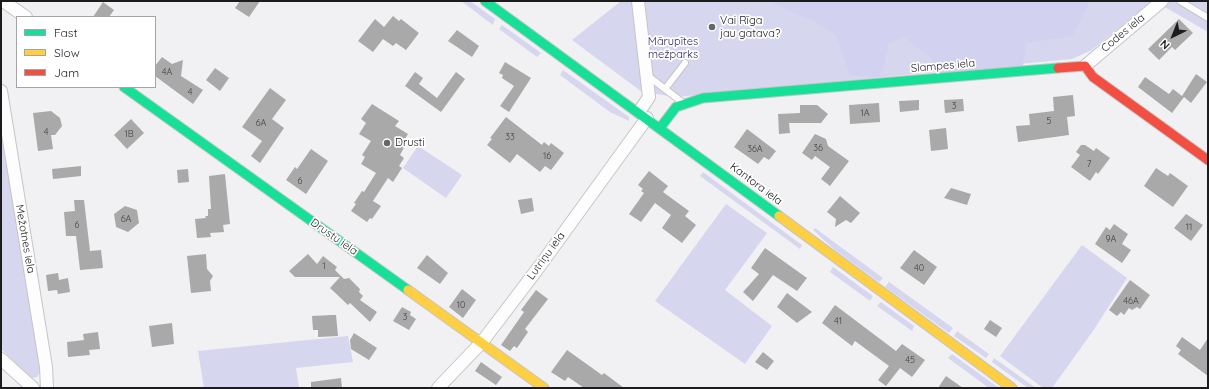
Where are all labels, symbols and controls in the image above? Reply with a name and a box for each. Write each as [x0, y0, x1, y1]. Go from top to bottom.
street label: Codes iela [1099, 11, 1147, 55]
place label: Vai Rīga jau gatava? [720, 14, 780, 40]
legend [16, 16, 156, 88]
north arrow [1153, 16, 1193, 56]
marker: Vai Rīga jau gatava? [707, 22, 717, 32]
text: Fast [54, 25, 78, 40]
park label: Mārupītes mežparks [648, 35, 698, 61]
text: N [1157, 37, 1173, 53]
text: Slow [54, 45, 80, 60]
street label: Slampes iela [910, 57, 976, 75]
text: Jam [54, 65, 79, 80]
house number: 4A [162, 67, 172, 77]
house number: 4 [188, 87, 192, 97]
house number: 3 [952, 101, 956, 111]
house number: 1A [860, 108, 870, 118]
house number: 5 [1047, 116, 1051, 126]
house number: 6A [256, 118, 266, 128]
house number: 4 [44, 127, 48, 137]
house number: 1B [124, 129, 134, 139]
house number: 33 [505, 132, 515, 142]
place label: Drusti [395, 136, 425, 150]
marker: Drusti [382, 138, 392, 148]
house number: 36 [813, 143, 823, 153]
house number: 36A [747, 144, 763, 154]
house number: 16 [543, 151, 551, 161]
house number: 7 [1087, 159, 1091, 169]
street label: Kantora iela [727, 160, 785, 208]
house number: 6 [298, 176, 302, 186]
street label: Mežotnes iela [12, 204, 38, 274]
house number: 6A [121, 214, 131, 224]
street label: Drustu iela [308, 216, 360, 258]
house number: 6 [75, 220, 79, 230]
house number: 11 [1186, 222, 1192, 232]
street label: Lutriņu iela [524, 230, 568, 282]
house number: 9A [1106, 234, 1116, 244]
house number: 1 [322, 261, 326, 271]
house number: 40 [914, 263, 924, 273]
house number: 46A [1123, 296, 1139, 306]
house number: 10 [457, 300, 465, 310]
house number: 3 [403, 312, 407, 322]
house number: 41 [834, 316, 842, 326]
house number: 45 [905, 355, 915, 365]

